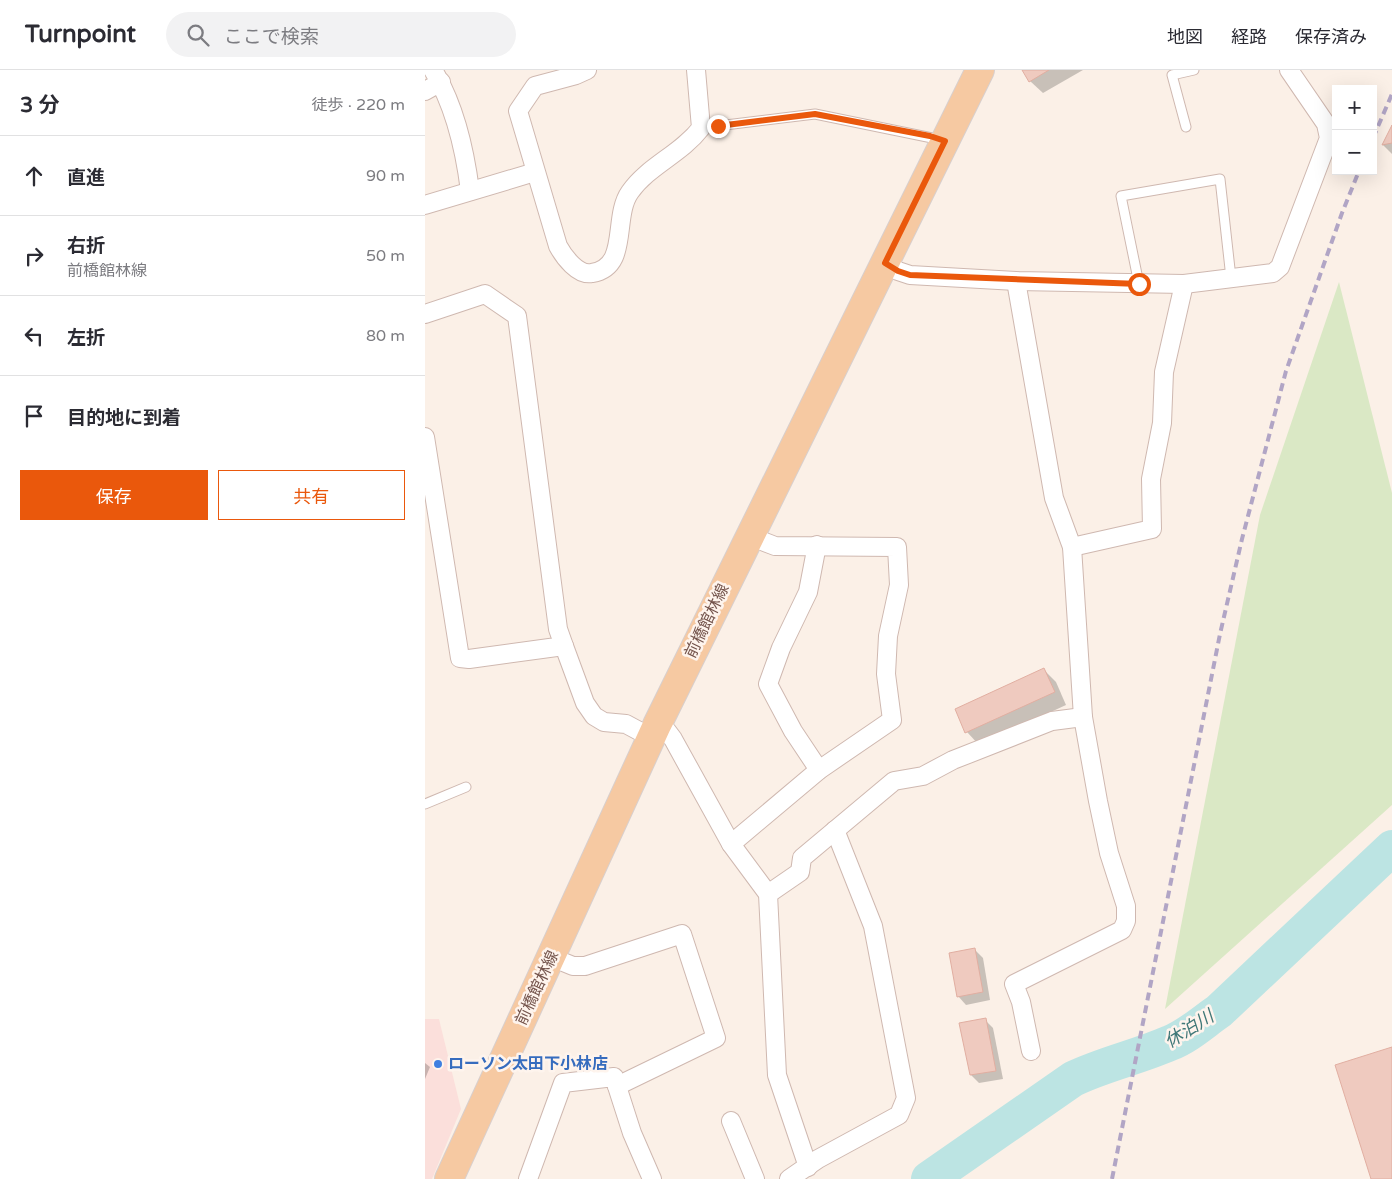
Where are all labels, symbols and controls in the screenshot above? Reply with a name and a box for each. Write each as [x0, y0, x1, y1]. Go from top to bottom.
search box [166, 12, 516, 57]
text: Turnpoint [25, 20, 136, 49]
icon: search [184, 21, 212, 49]
text: ここで検索 [224, 26, 319, 48]
text: 地図 [1167, 26, 1203, 48]
text: 経路 [1231, 26, 1267, 48]
text: 保存済み [1295, 26, 1367, 48]
map controls [1332, 85, 1377, 175]
button: + [1332, 85, 1377, 130]
text: 3 分 [20, 93, 60, 118]
text: 徒歩 · 220 m [312, 95, 405, 115]
route end [707, 115, 730, 138]
button: − [1332, 130, 1377, 175]
icon: ahead [20, 162, 48, 190]
text: 90 m [366, 166, 405, 186]
text: 直進 [67, 167, 105, 189]
text: 右折 [67, 235, 105, 257]
icon: right [20, 242, 48, 270]
text: 50 m [366, 246, 405, 266]
text: 前橋館林線 [67, 261, 147, 281]
route start [1128, 273, 1151, 296]
icon: left [20, 322, 48, 350]
text: 80 m [366, 326, 405, 346]
text: 左折 [67, 327, 105, 349]
icon: arrive [20, 402, 48, 430]
text: 目的地に到着 [67, 407, 181, 429]
button: 保存 [20, 470, 208, 520]
button: 共有 [218, 470, 405, 520]
street label: 前橋館林線 [680, 581, 734, 661]
street label: 前橋館林線 [511, 948, 563, 1028]
water label: 休泊川 [1160, 1004, 1219, 1053]
place label: ローソン太田下小林店 [448, 1054, 608, 1074]
marker: ローソン太田下小林店 [432, 1058, 444, 1070]

